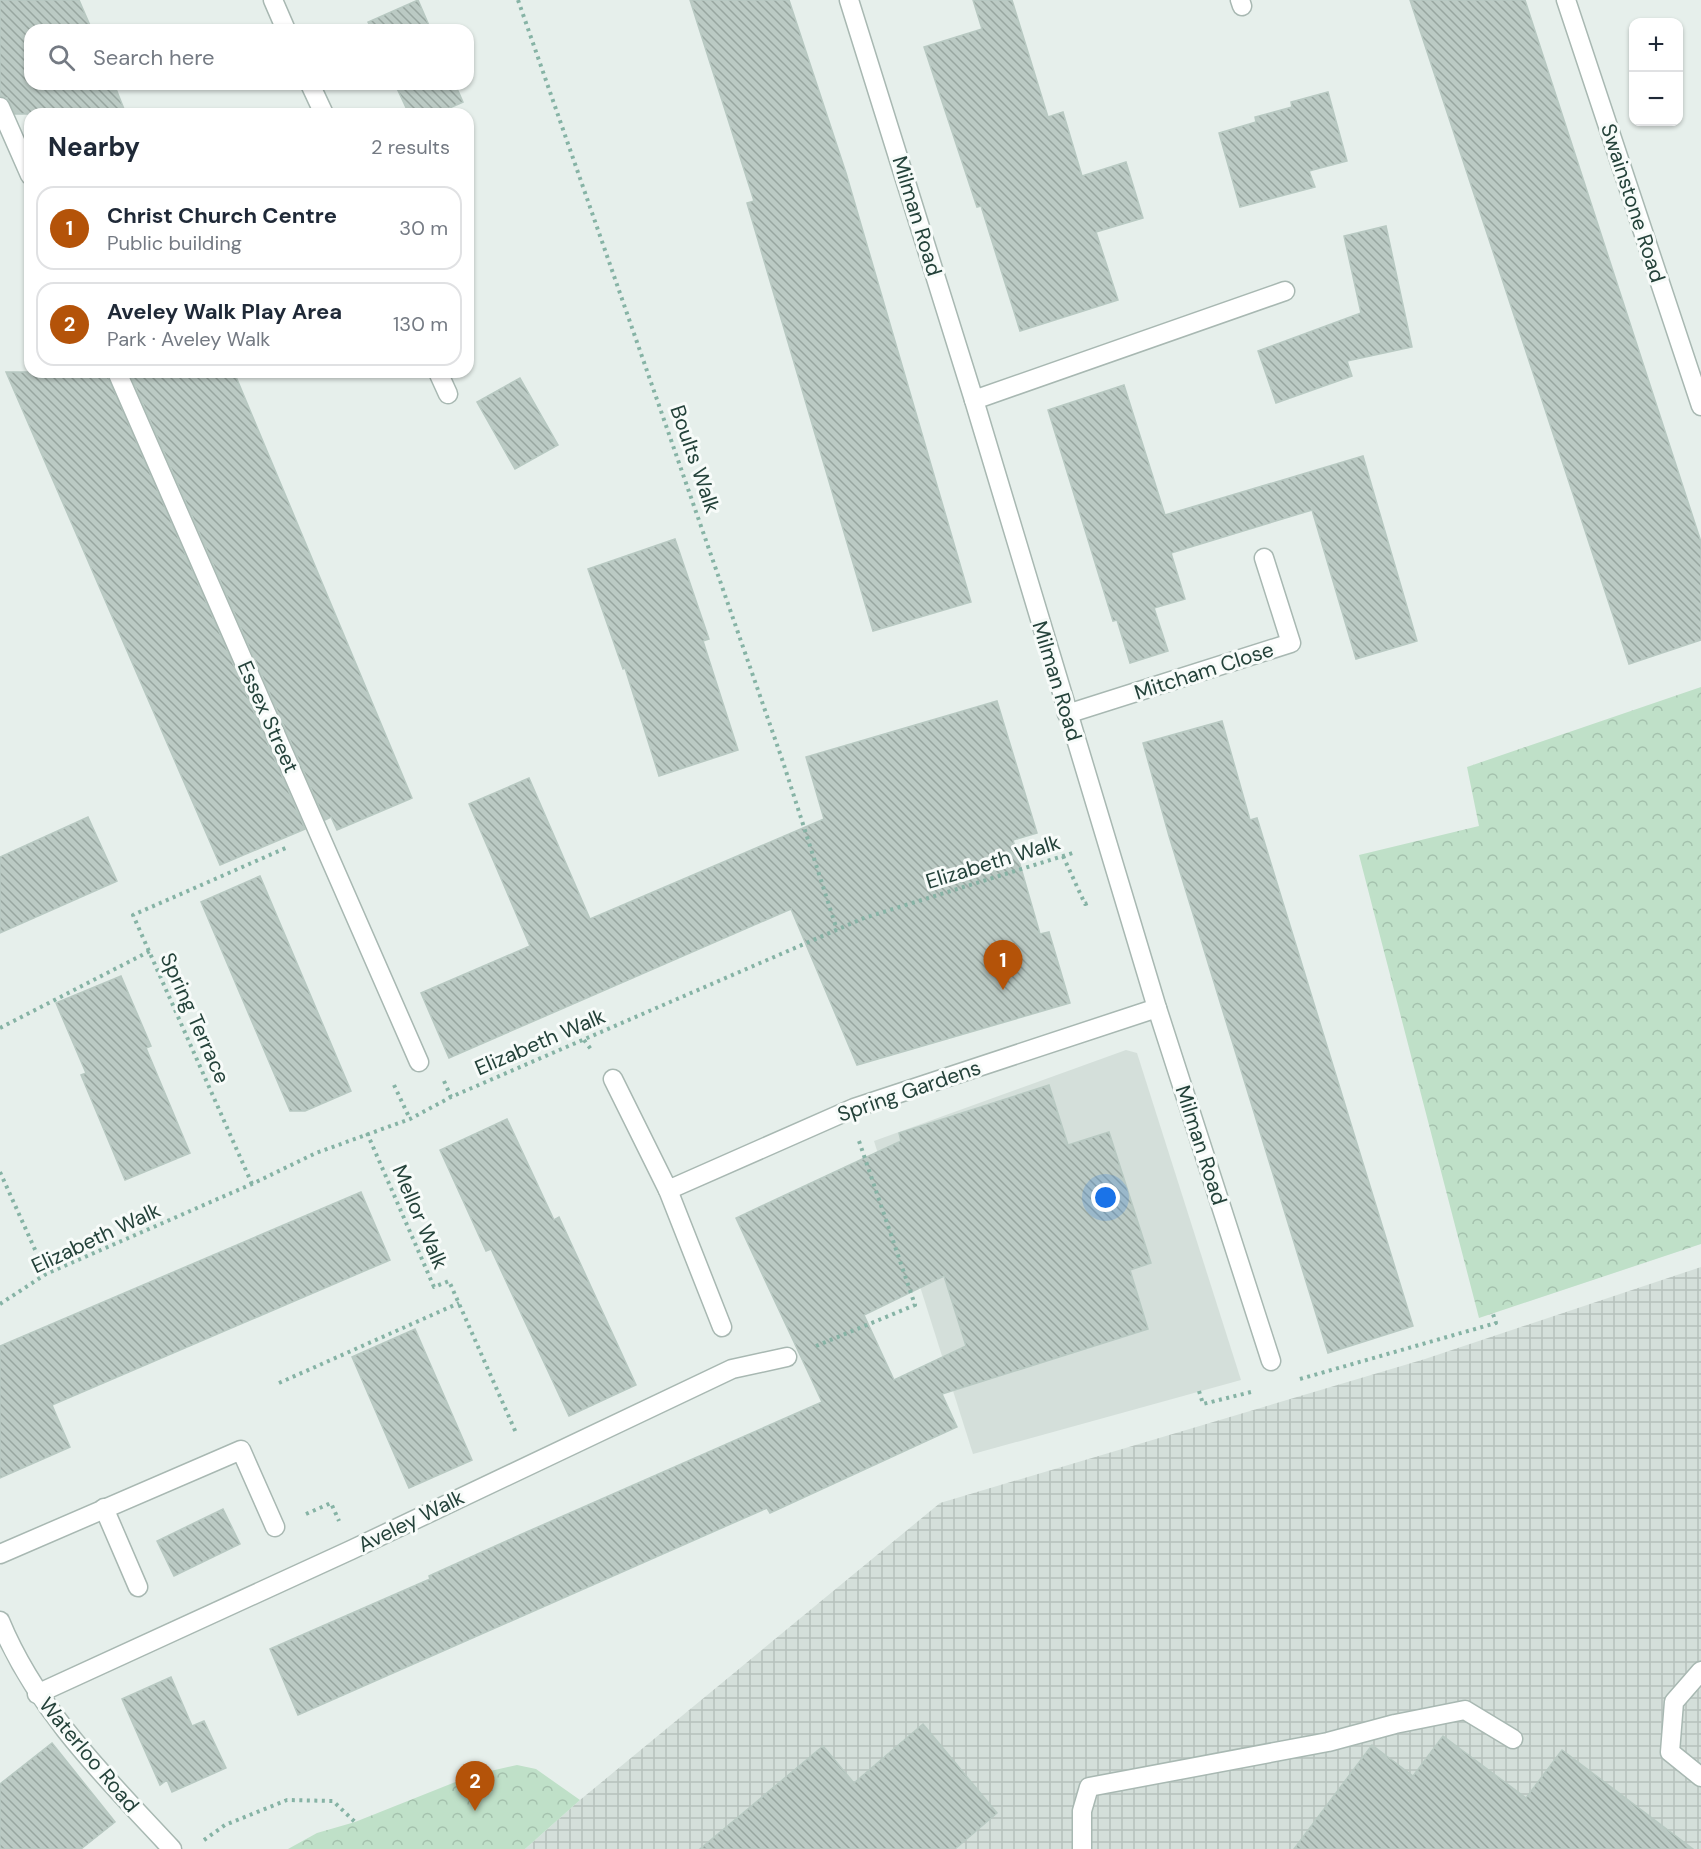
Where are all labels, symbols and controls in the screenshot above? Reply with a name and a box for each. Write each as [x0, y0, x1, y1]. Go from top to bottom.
map controls [1629, 18, 1683, 126]
button: + [1629, 18, 1683, 72]
search box [24, 24, 474, 90]
icon: search [45, 41, 78, 74]
text: Search here [93, 43, 214, 72]
button: − [1629, 72, 1683, 126]
street label: Swainstone Road [1594, 120, 1672, 286]
text: Nearby [48, 130, 140, 164]
text: 2 results [371, 134, 450, 160]
street label: Milman Road [885, 153, 949, 279]
text: Christ Church Centre [107, 201, 337, 230]
text: 1 [66, 215, 73, 241]
text: 30 m [399, 215, 448, 241]
text: Public building [107, 230, 242, 256]
text: Aveley Walk Play Area [107, 297, 342, 326]
text: 2 [64, 311, 75, 337]
text: 130 m [393, 311, 448, 337]
text: Park · Aveley Walk [107, 326, 270, 352]
street label: Boults Walk [664, 401, 727, 517]
street label: Milman Road [1025, 618, 1089, 744]
street label: Mitcham Close [1131, 635, 1277, 707]
street label: Essex Street [231, 657, 305, 777]
street label: Elizabeth Walk [922, 828, 1064, 896]
pin: 1 [984, 940, 1022, 990]
street label: Spring Terrace [154, 948, 236, 1088]
street label: Elizabeth Walk [470, 1002, 610, 1082]
street label: Spring Gardens [834, 1053, 984, 1129]
street label: Milman Road [1169, 1082, 1233, 1208]
street label: Mellor Walk [385, 1161, 455, 1274]
your location [1091, 1183, 1120, 1212]
street label: Elizabeth Walk [27, 1196, 165, 1280]
street label: Aveley Walk [353, 1483, 469, 1559]
street label: Waterloo Road [33, 1692, 145, 1818]
pin: 2 [456, 1762, 494, 1811]

